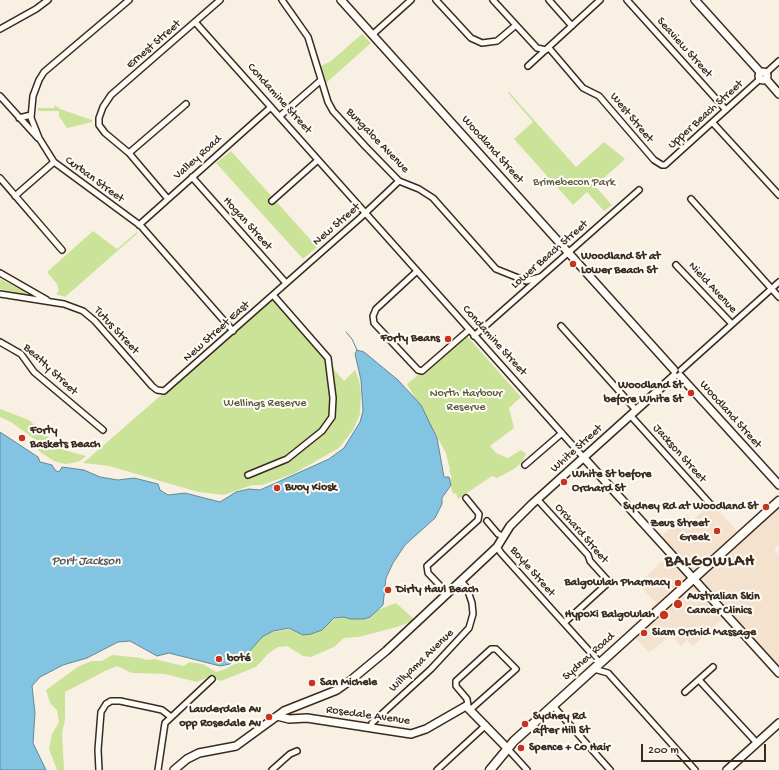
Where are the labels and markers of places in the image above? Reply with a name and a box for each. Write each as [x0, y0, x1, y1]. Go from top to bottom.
place label: Woodland St at Lower Beach St [581, 250, 660, 278]
marker: Woodland St at Lower Beach St [568, 259, 578, 269]
place label: Forty Beans [381, 332, 440, 346]
marker: Forty Beans [443, 334, 453, 344]
place label: Woodland St before White St [604, 379, 683, 407]
marker: Woodland St before White St [686, 388, 696, 398]
place label: Forty Baskets Beach [30, 424, 100, 452]
marker: Forty Baskets Beach [17, 433, 27, 443]
place label: White St before Orchard St [572, 468, 651, 496]
marker: White St before Orchard St [559, 477, 569, 487]
place label: Buoy Kiosk [285, 481, 337, 495]
marker: Buoy Kiosk [272, 483, 282, 493]
place label: Sydney Rd at Woodland St [623, 500, 758, 514]
marker: Sydney Rd at Woodland St [761, 502, 771, 512]
place label: Zeus Street Greek [650, 517, 709, 545]
marker: Zeus Street Greek [712, 526, 722, 536]
place label: Balgowlah Pharmacy [564, 576, 670, 590]
marker: Balgowlah Pharmacy [673, 578, 683, 588]
place label: Dirty Haul Beach [396, 583, 478, 597]
marker: Dirty Haul Beach [383, 585, 393, 595]
place label: Australian Skin Cancer Clinics [687, 590, 760, 618]
marker: Australian Skin Cancer Clinics [672, 598, 684, 610]
place label: Hypoxi Balgowlah [565, 608, 655, 622]
marker: Hypoxi Balgowlah [658, 609, 670, 621]
place label: Siam Orchid Massage [652, 626, 756, 640]
marker: Siam Orchid Massage [639, 628, 649, 638]
place label: boté [227, 652, 251, 666]
marker: boté [214, 654, 224, 664]
place label: San Michele [320, 676, 377, 690]
marker: San Michele [307, 678, 317, 688]
place label: Lauderdale Av opp Rosedale Av [179, 703, 261, 731]
place label: Sydney Rd after Hill St [533, 710, 590, 738]
marker: Lauderdale Av opp Rosedale Av [264, 712, 274, 722]
marker: Sydney Rd after Hill St [520, 719, 530, 729]
place label: Spence + Co Hair [529, 741, 610, 755]
marker: Spence + Co Hair [516, 743, 526, 753]

